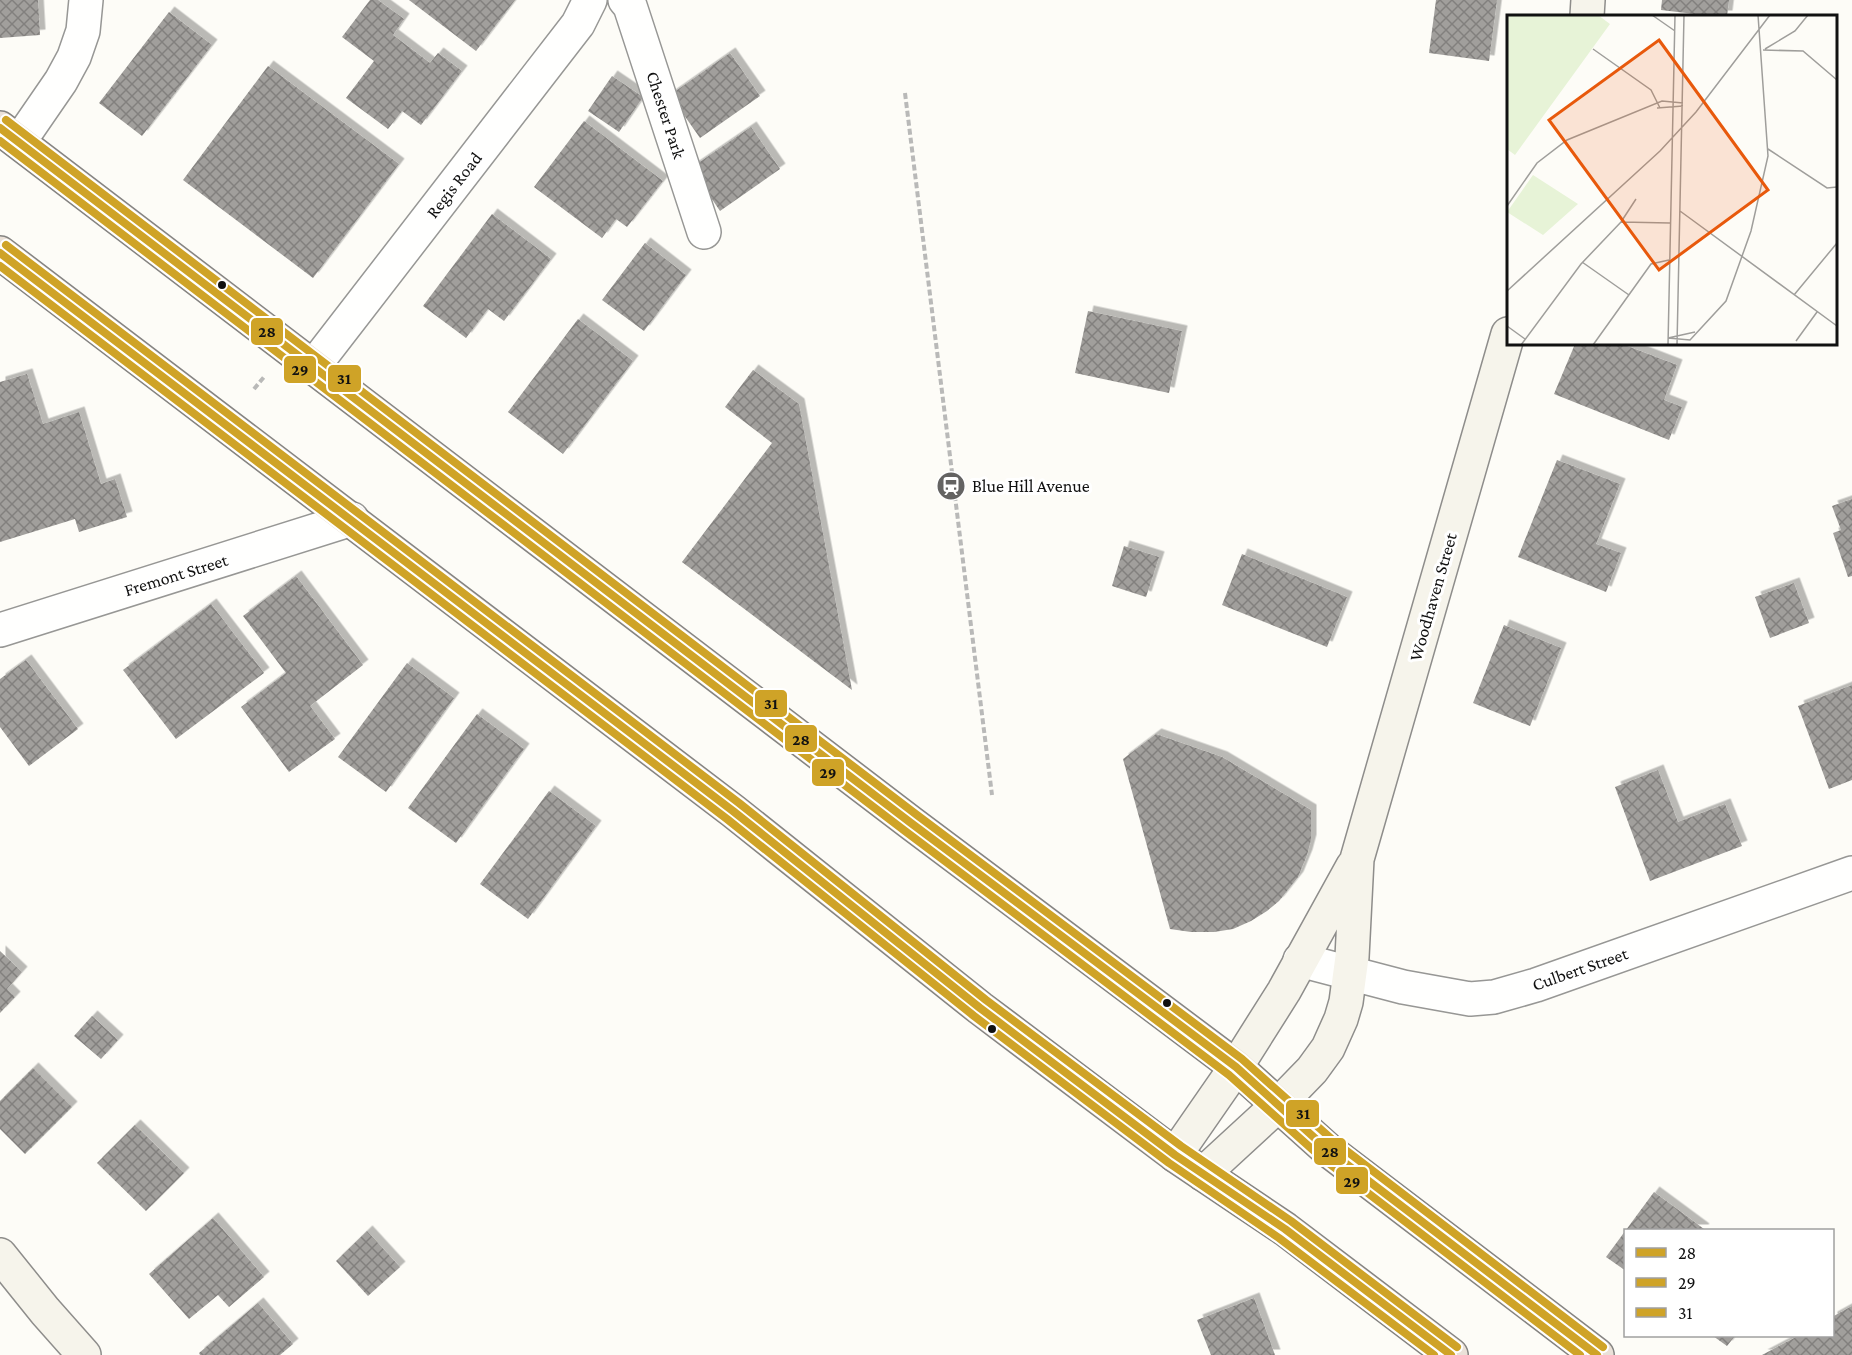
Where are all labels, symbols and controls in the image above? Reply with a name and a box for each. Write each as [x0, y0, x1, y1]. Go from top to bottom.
inset map [1507, 15, 1837, 345]
street label: Chester Park [642, 69, 690, 162]
street label: Regis Road [422, 148, 486, 222]
unlabelled marker [216, 279, 228, 291]
line badge: 28 [250, 317, 284, 346]
text: 28 [258, 323, 276, 340]
line badge: 29 [283, 355, 317, 384]
text: 29 [292, 361, 308, 378]
line badge: 31 [327, 364, 362, 393]
text: 31 [337, 370, 351, 387]
station icon: Blue Hill Avenue [935, 470, 967, 502]
place label: Blue Hill Avenue [972, 476, 1090, 496]
street label: Woodhaven Street [1405, 530, 1461, 663]
street label: Fremont Street [122, 549, 231, 600]
line badge: 31 [754, 689, 788, 718]
text: 31 [764, 695, 778, 712]
line badge: 28 [784, 724, 818, 753]
text: 28 [792, 731, 810, 748]
line badge: 29 [811, 758, 845, 787]
text: 29 [820, 764, 836, 781]
street label: Culbert Street [1530, 943, 1631, 995]
unlabelled marker [1161, 997, 1173, 1009]
unlabelled marker [986, 1023, 998, 1035]
line badge: 31 [1285, 1099, 1320, 1128]
text: 31 [1296, 1105, 1310, 1122]
line badge: 28 [1313, 1137, 1347, 1166]
text: 28 [1321, 1143, 1339, 1160]
line badge: 29 [1335, 1166, 1369, 1195]
text: 29 [1344, 1173, 1360, 1190]
legend [1624, 1229, 1834, 1337]
text: 28 [1678, 1243, 1696, 1263]
text: 29 [1678, 1273, 1696, 1293]
text: 31 [1678, 1303, 1693, 1323]

